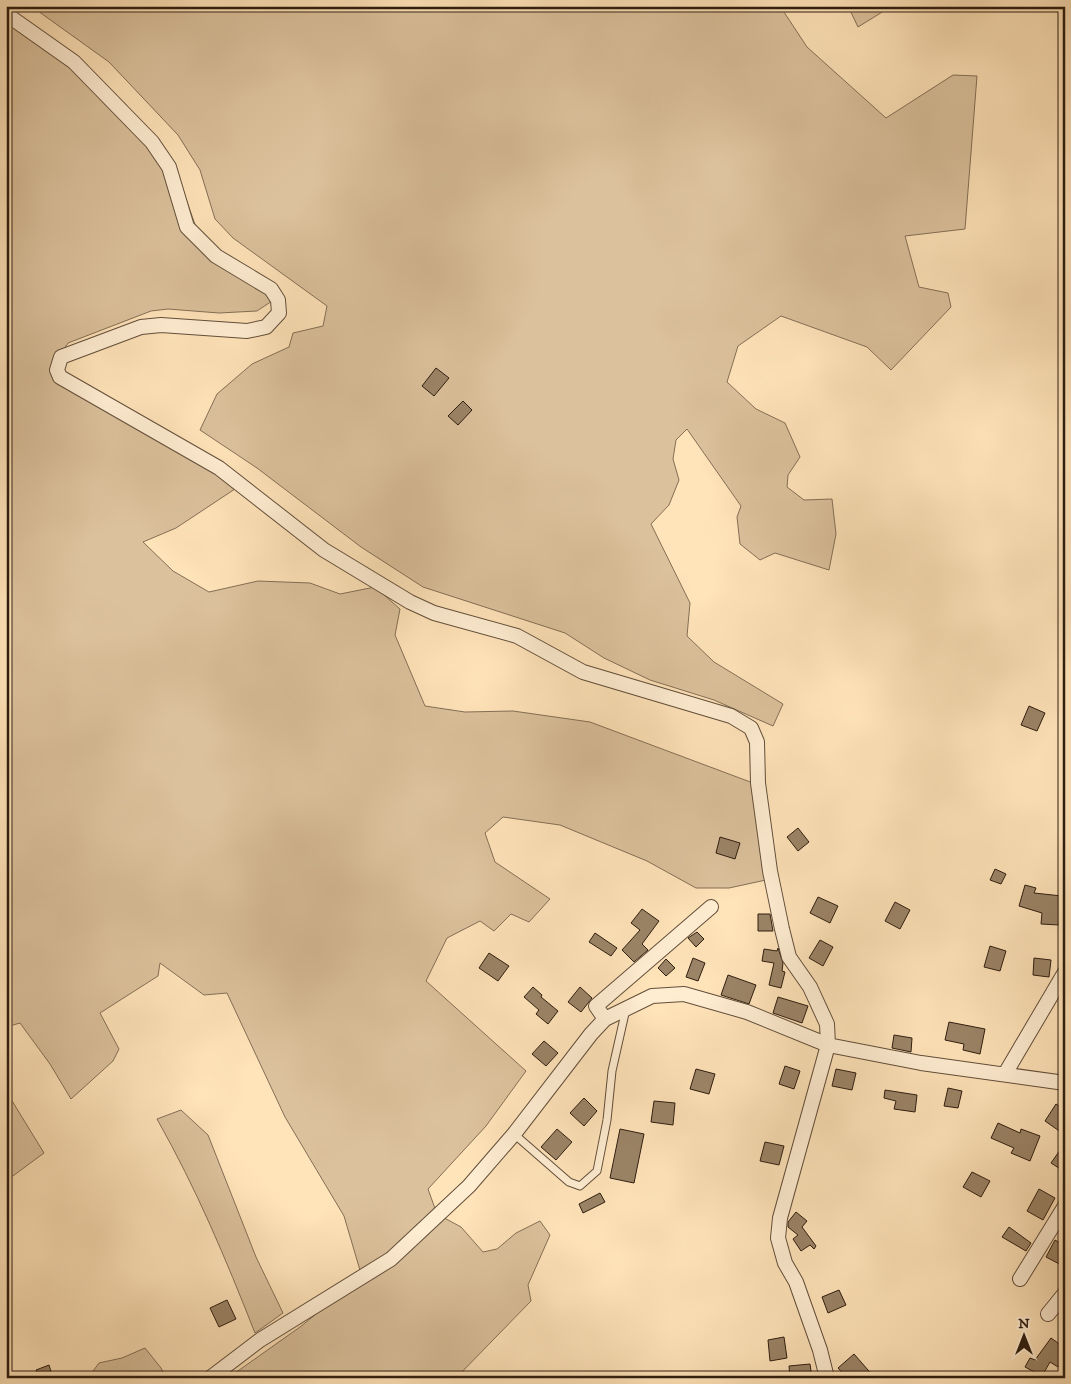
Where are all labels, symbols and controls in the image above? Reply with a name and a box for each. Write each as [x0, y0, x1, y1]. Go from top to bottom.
north arrow [998, 1312, 1048, 1362]
text: N [1018, 1315, 1030, 1333]

